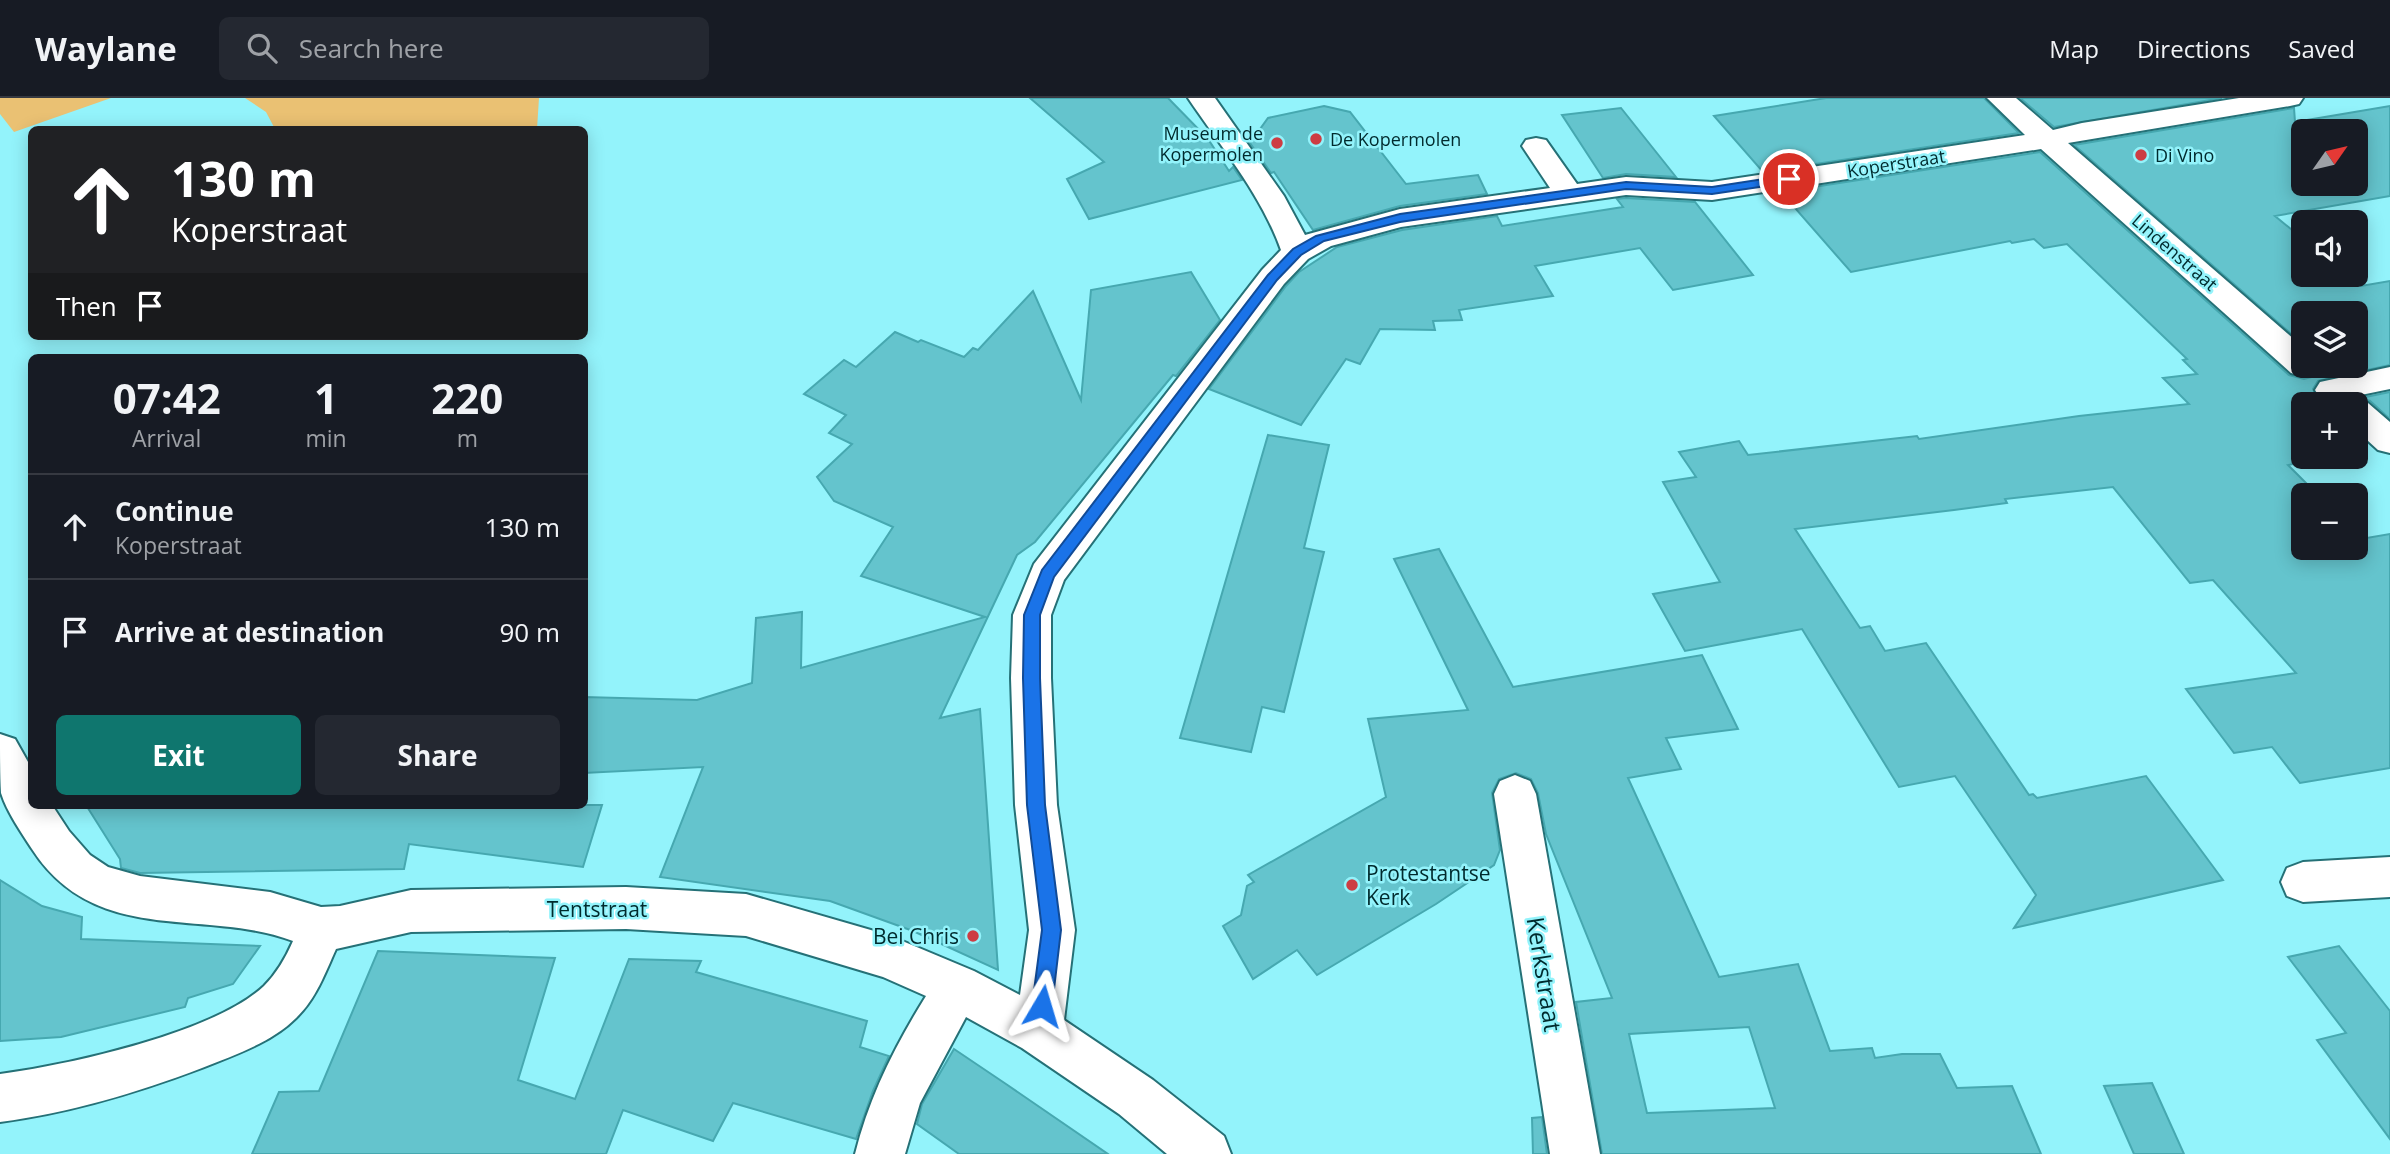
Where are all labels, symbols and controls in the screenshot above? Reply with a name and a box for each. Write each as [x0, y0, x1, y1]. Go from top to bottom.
search box [219, 17, 709, 80]
text: Waylane [35, 26, 177, 71]
icon: search [243, 29, 281, 67]
text: Search here [299, 30, 444, 66]
text: Map [2049, 32, 2099, 65]
text: Directions [2137, 32, 2250, 65]
text: Saved [2288, 32, 2355, 65]
north arrow [2291, 119, 2368, 196]
map controls [2291, 119, 2368, 560]
place label: Museum de Kopermolen [1159, 121, 1263, 166]
place label: De Kopermolen [1330, 127, 1461, 151]
marker: De Kopermolen [1308, 131, 1324, 147]
marker: Museum de Kopermolen [1269, 135, 1285, 151]
street label: Koperstraat [1845, 143, 1947, 183]
place label: Di Vino [2155, 143, 2214, 167]
text: 130 m [171, 145, 316, 211]
marker: Di Vino [2133, 147, 2149, 163]
pin [1759, 149, 1819, 209]
icon: ahead [56, 154, 147, 245]
icon: arrive [1770, 160, 1808, 198]
text: Koperstraat [171, 208, 347, 251]
street label: Lindenstraat [2127, 208, 2223, 296]
button: sound [2291, 210, 2368, 287]
icon: arrive [131, 287, 169, 325]
text: Then [56, 288, 117, 324]
button: layers [2291, 301, 2368, 378]
text: 07:42 [113, 369, 221, 426]
text: 1 [314, 369, 338, 426]
text: 220 [431, 369, 503, 426]
button: + [2291, 392, 2368, 469]
text: Arrival [132, 422, 201, 454]
text: min [305, 422, 347, 454]
text: m [457, 422, 478, 454]
button: − [2291, 483, 2368, 560]
text: Continue [115, 493, 234, 529]
icon: ahead [56, 508, 94, 546]
text: 130 m [485, 509, 560, 545]
text: Koperstraat [115, 529, 242, 561]
icon: arrive [56, 613, 94, 651]
text: Arrive at destination [115, 614, 384, 650]
text: 90 m [499, 614, 560, 650]
button: Exit [56, 715, 301, 795]
button: Share [315, 715, 560, 795]
place label: Protestantse Kerk [1366, 859, 1490, 911]
marker: Protestantse Kerk [1344, 877, 1360, 893]
street label: Tentstraat [547, 895, 647, 923]
street label: Kerkstraat [1520, 914, 1570, 1034]
place label: Bei Chris [873, 922, 959, 950]
marker: Bei Chris [965, 928, 981, 944]
position arrow [1005, 969, 1079, 1043]

